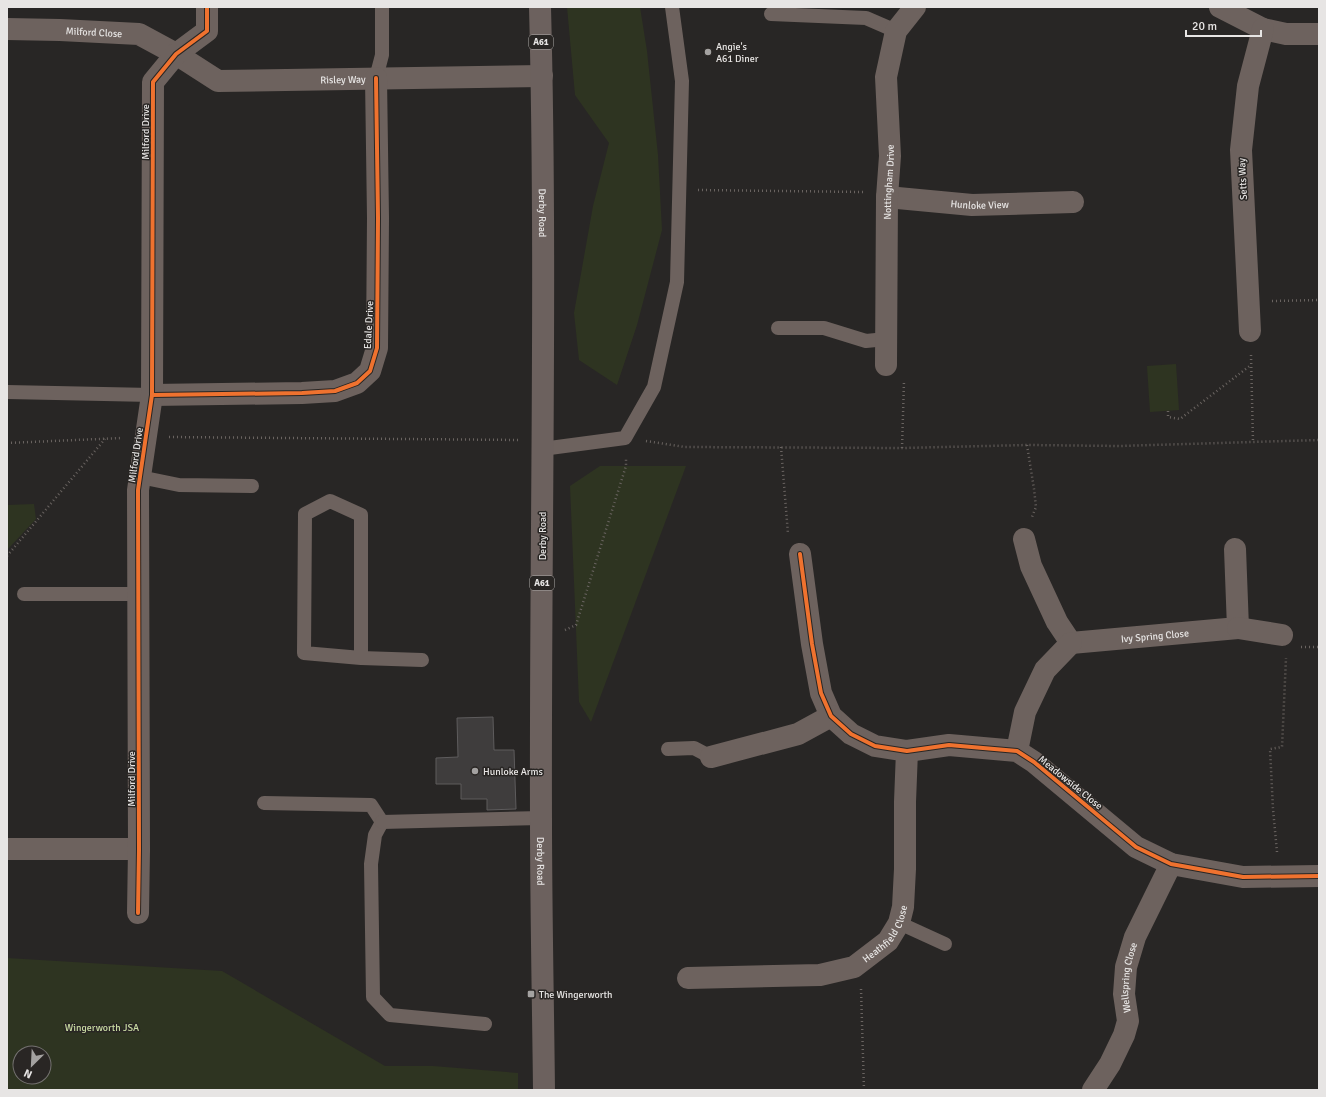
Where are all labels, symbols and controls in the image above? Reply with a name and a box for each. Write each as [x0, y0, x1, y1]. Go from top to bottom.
scale bar [1186, 12, 1261, 38]
text: 20 m [1192, 19, 1217, 34]
street label: Milford Close [65, 25, 123, 40]
road number: A61 [529, 35, 553, 49]
place label: Angie's A61 Diner [716, 41, 759, 65]
marker: Angie's A61 Diner [703, 47, 713, 57]
street label: Risley Way [320, 74, 366, 86]
street label: Milford Drive [140, 104, 152, 160]
street label: Nottingham Drive [882, 144, 897, 220]
street label: Setts Way [1236, 157, 1250, 200]
street label: Derby Road [536, 189, 548, 237]
street label: Hunloke View [950, 198, 1010, 212]
street label: Edale Drive [362, 301, 376, 349]
street label: Milford Drive [126, 427, 146, 483]
street label: Derby Road [537, 512, 549, 560]
road number: A61 [530, 576, 554, 590]
street label: Ivy Spring Close [1120, 627, 1189, 646]
street label: Milford Drive [126, 751, 138, 807]
street label: Meadowside Close [1036, 753, 1105, 812]
marker: Hunloke Arms [470, 766, 480, 776]
place label: Hunloke Arms [483, 766, 543, 778]
street label: Derby Road [534, 837, 546, 886]
street label: Heathfield Close [860, 904, 910, 965]
street label: Wellspring Close [1119, 941, 1140, 1013]
marker: The Wingerworth [526, 989, 536, 999]
place label: The Wingerworth [539, 989, 613, 1001]
park label: Wingerworth JSA [65, 1022, 139, 1034]
north arrow [12, 1045, 52, 1085]
text: N [22, 1066, 34, 1081]

